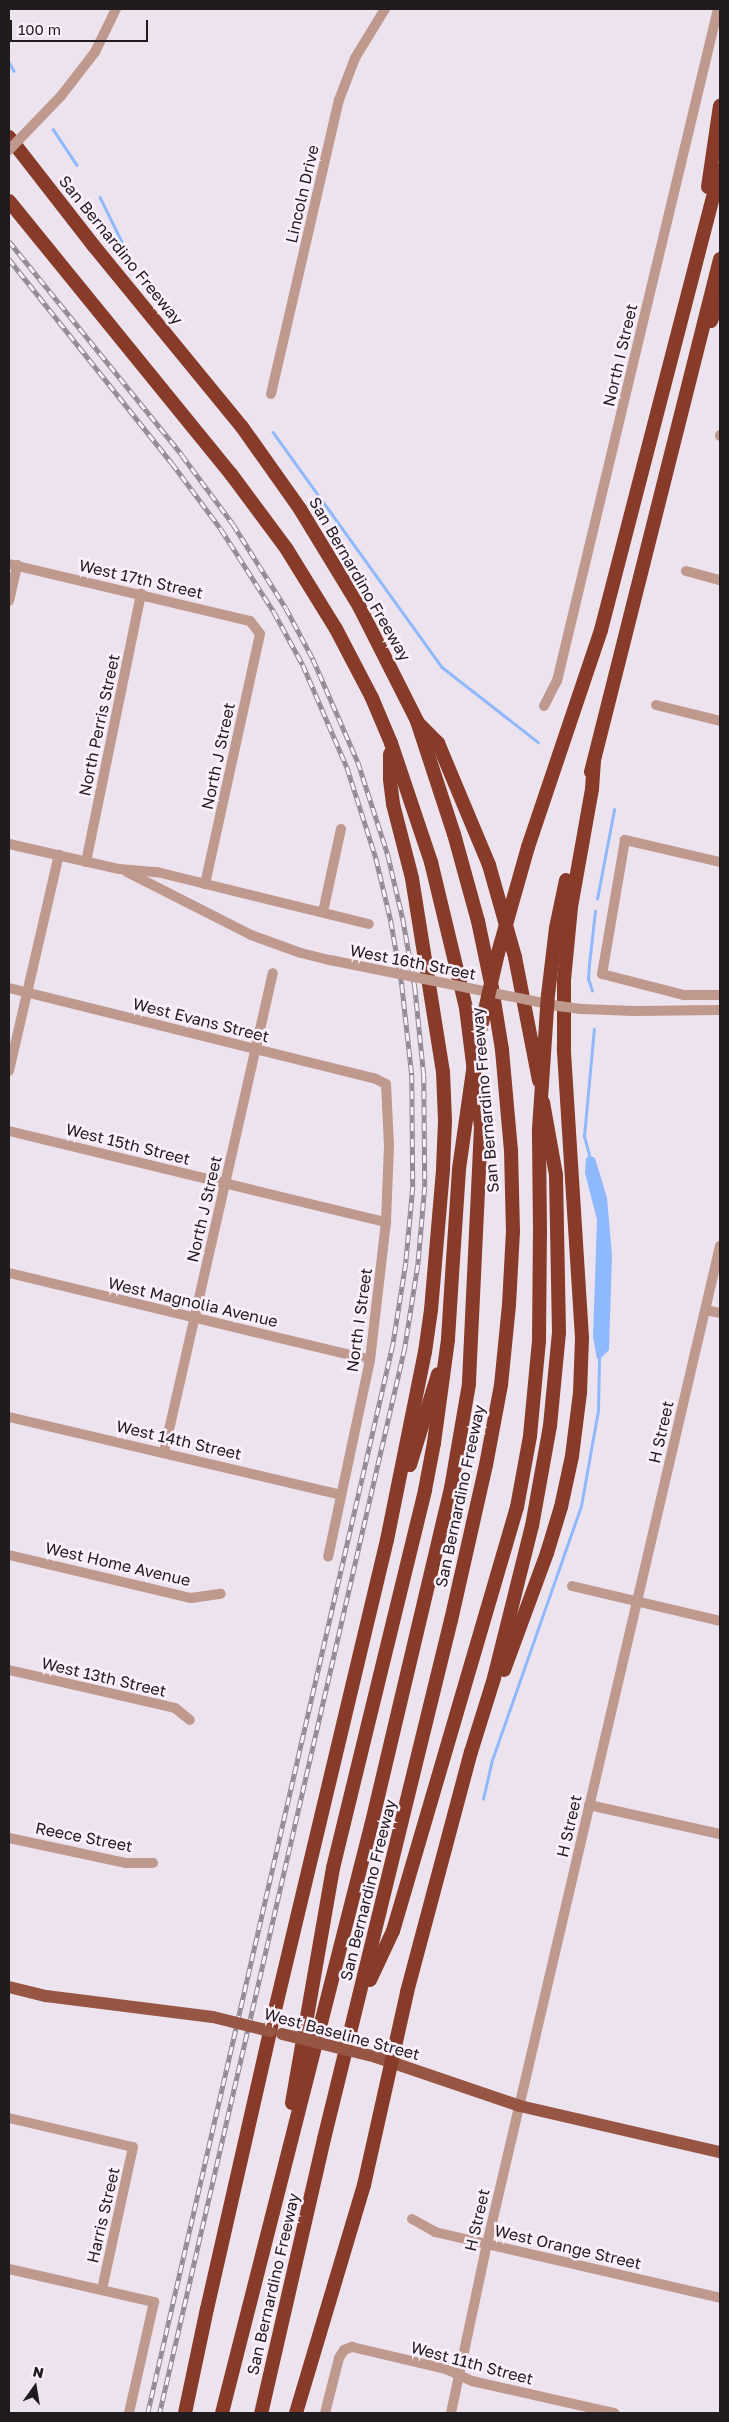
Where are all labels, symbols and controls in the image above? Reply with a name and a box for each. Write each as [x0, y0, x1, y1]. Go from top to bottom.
scale bar [12, 10, 150, 42]
text: 100 m [18, 20, 61, 38]
street label: Lincoln Drive [281, 143, 323, 245]
street label: San Bernardino Freeway [55, 172, 187, 328]
street label: North I Street [599, 302, 641, 408]
street label: San Bernardino Freeway [305, 494, 415, 664]
street label: West 17th Street [77, 555, 205, 603]
street label: North Perris Street [75, 652, 123, 798]
street label: North J Street [197, 701, 239, 811]
street label: West 16th Street [348, 940, 478, 984]
street label: West Evans Street [131, 994, 271, 1046]
street label: San Bernardino Freeway [467, 1006, 503, 1194]
street label: West 15th Street [64, 1119, 192, 1169]
street label: North J Street [182, 1154, 226, 1264]
street label: North I Street [342, 1267, 376, 1373]
street label: West Magnolia Avenue [106, 1273, 280, 1331]
street label: H Street [645, 1399, 677, 1465]
street label: San Bernardino Freeway [431, 1403, 489, 1589]
street label: West 14th Street [114, 1416, 244, 1464]
street label: West Home Avenue [43, 1538, 193, 1590]
street label: West 13th Street [40, 1653, 168, 1701]
street label: H Street [553, 1793, 585, 1859]
street label: San Bernardino Freeway [336, 1797, 400, 1983]
street label: Reece Street [34, 1818, 134, 1856]
street label: West Baseline Street [262, 2004, 422, 2064]
street label: Harris Street [83, 2165, 123, 2265]
street label: H Street [461, 2187, 493, 2253]
street label: San Bernardino Freeway [243, 2191, 303, 2377]
street label: West Orange Street [493, 2221, 643, 2273]
street label: West 11th Street [409, 2337, 535, 2389]
north arrow [10, 2362, 60, 2412]
text: N [31, 2362, 46, 2381]

